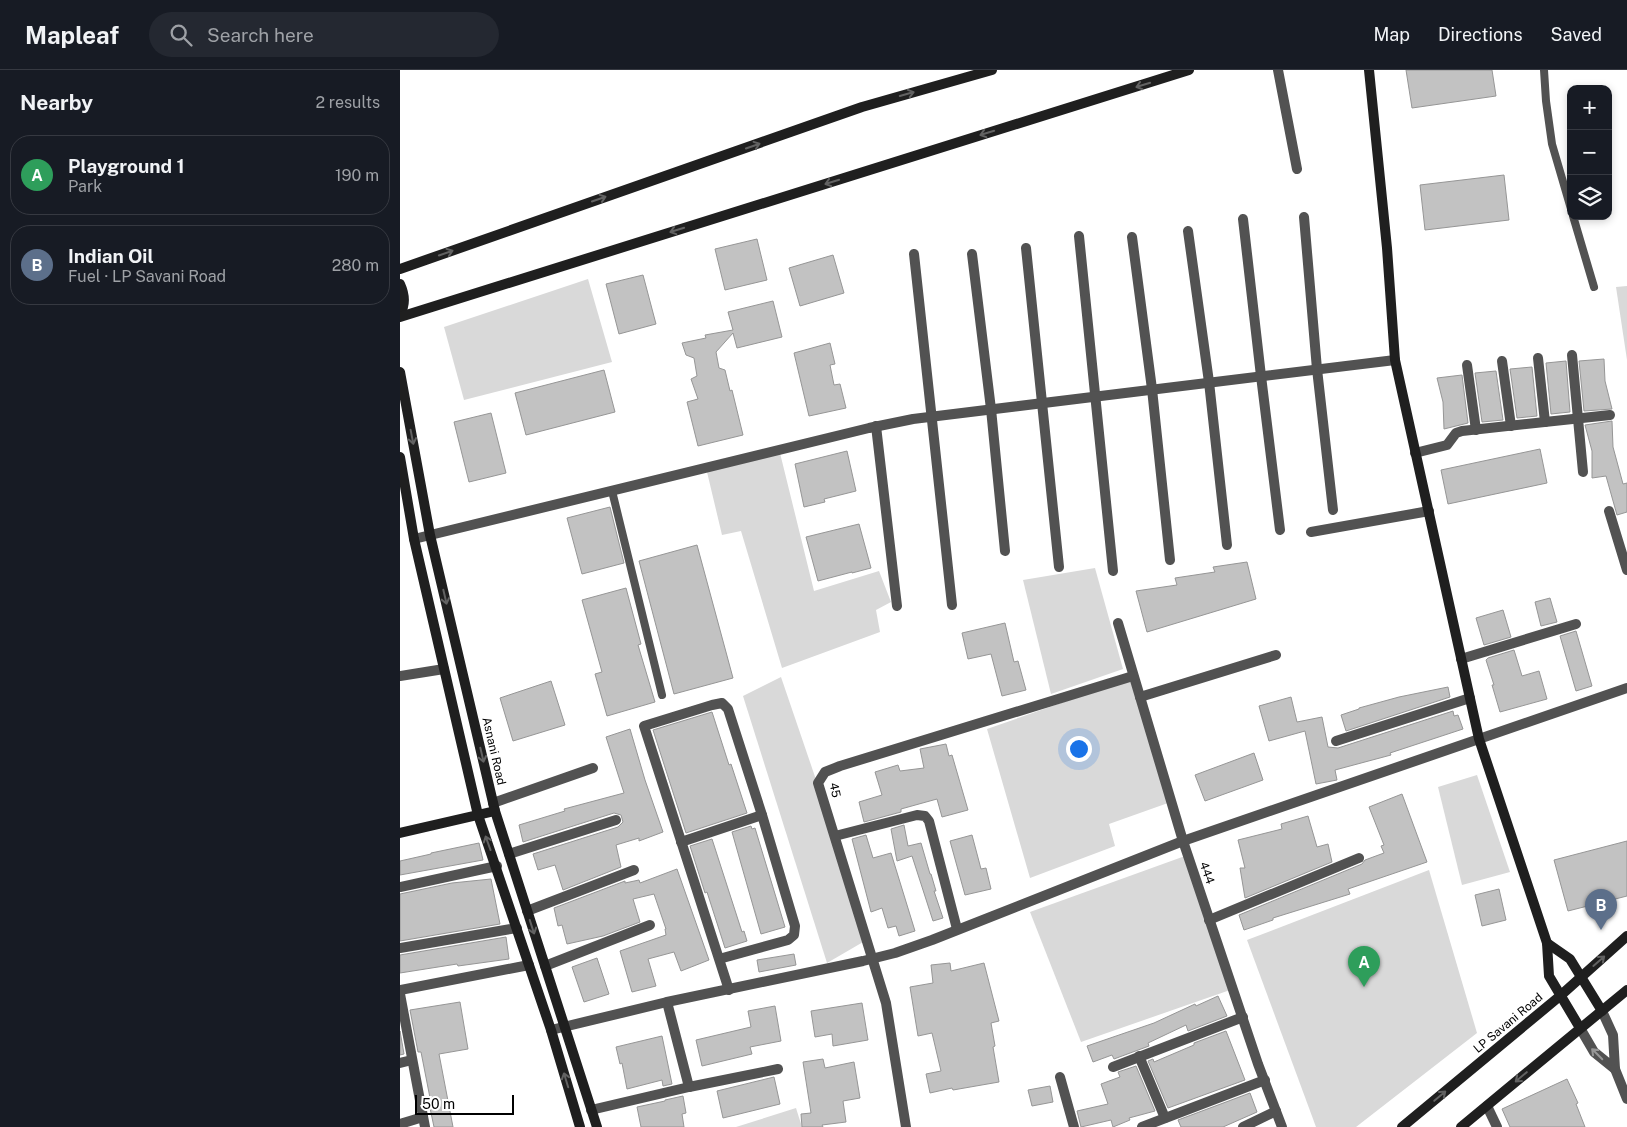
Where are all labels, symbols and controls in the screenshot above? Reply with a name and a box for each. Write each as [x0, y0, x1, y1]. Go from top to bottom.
search box [149, 12, 499, 57]
text: Mapleaf [25, 21, 119, 49]
icon: search [167, 21, 195, 49]
text: Search here [207, 24, 314, 46]
text: Map [1373, 24, 1410, 45]
text: Directions [1438, 24, 1523, 45]
text: Saved [1551, 24, 1602, 45]
one-way arrow [1135, 80, 1151, 90]
map controls [1567, 85, 1612, 220]
button: + [1567, 85, 1612, 130]
one-way arrow [898, 89, 914, 99]
text: Nearby [20, 90, 93, 115]
text: 2 results [315, 93, 380, 112]
one-way arrow [980, 129, 996, 138]
button: − [1567, 130, 1612, 175]
one-way arrow [744, 140, 760, 150]
text: Playground 1 [68, 155, 185, 177]
text: A [31, 166, 43, 185]
text: 190 m [335, 166, 379, 185]
button: layers [1567, 175, 1612, 220]
text: Park [68, 177, 102, 196]
one-way arrow [825, 177, 841, 187]
one-way arrow [591, 194, 607, 203]
one-way arrow [670, 226, 686, 235]
text: Indian Oil [68, 245, 154, 267]
one-way arrow [438, 248, 453, 257]
text: B [32, 256, 42, 275]
text: 280 m [332, 256, 379, 275]
text: Fuel · LP Savani Road [68, 267, 226, 286]
one-way arrow [408, 429, 418, 445]
one-way arrow [441, 588, 450, 604]
street label: Asnani Road [479, 716, 509, 786]
your location [1066, 736, 1092, 762]
one-way arrow [478, 746, 487, 762]
street label: 45 [827, 781, 843, 799]
one-way arrow [483, 836, 492, 851]
street label: 444 [1197, 860, 1217, 886]
pin: B [1585, 889, 1617, 930]
one-way arrow [528, 919, 538, 935]
pin: A [1348, 946, 1380, 987]
one-way arrow [1592, 956, 1605, 967]
street label: LP Savani Road [1471, 990, 1545, 1056]
one-way arrow [1591, 1048, 1604, 1060]
one-way arrow [1515, 1071, 1528, 1082]
one-way arrow [561, 1073, 571, 1089]
one-way arrow [1433, 1090, 1446, 1101]
scale bar [415, 1092, 514, 1115]
text: 50 m [422, 1096, 455, 1112]

